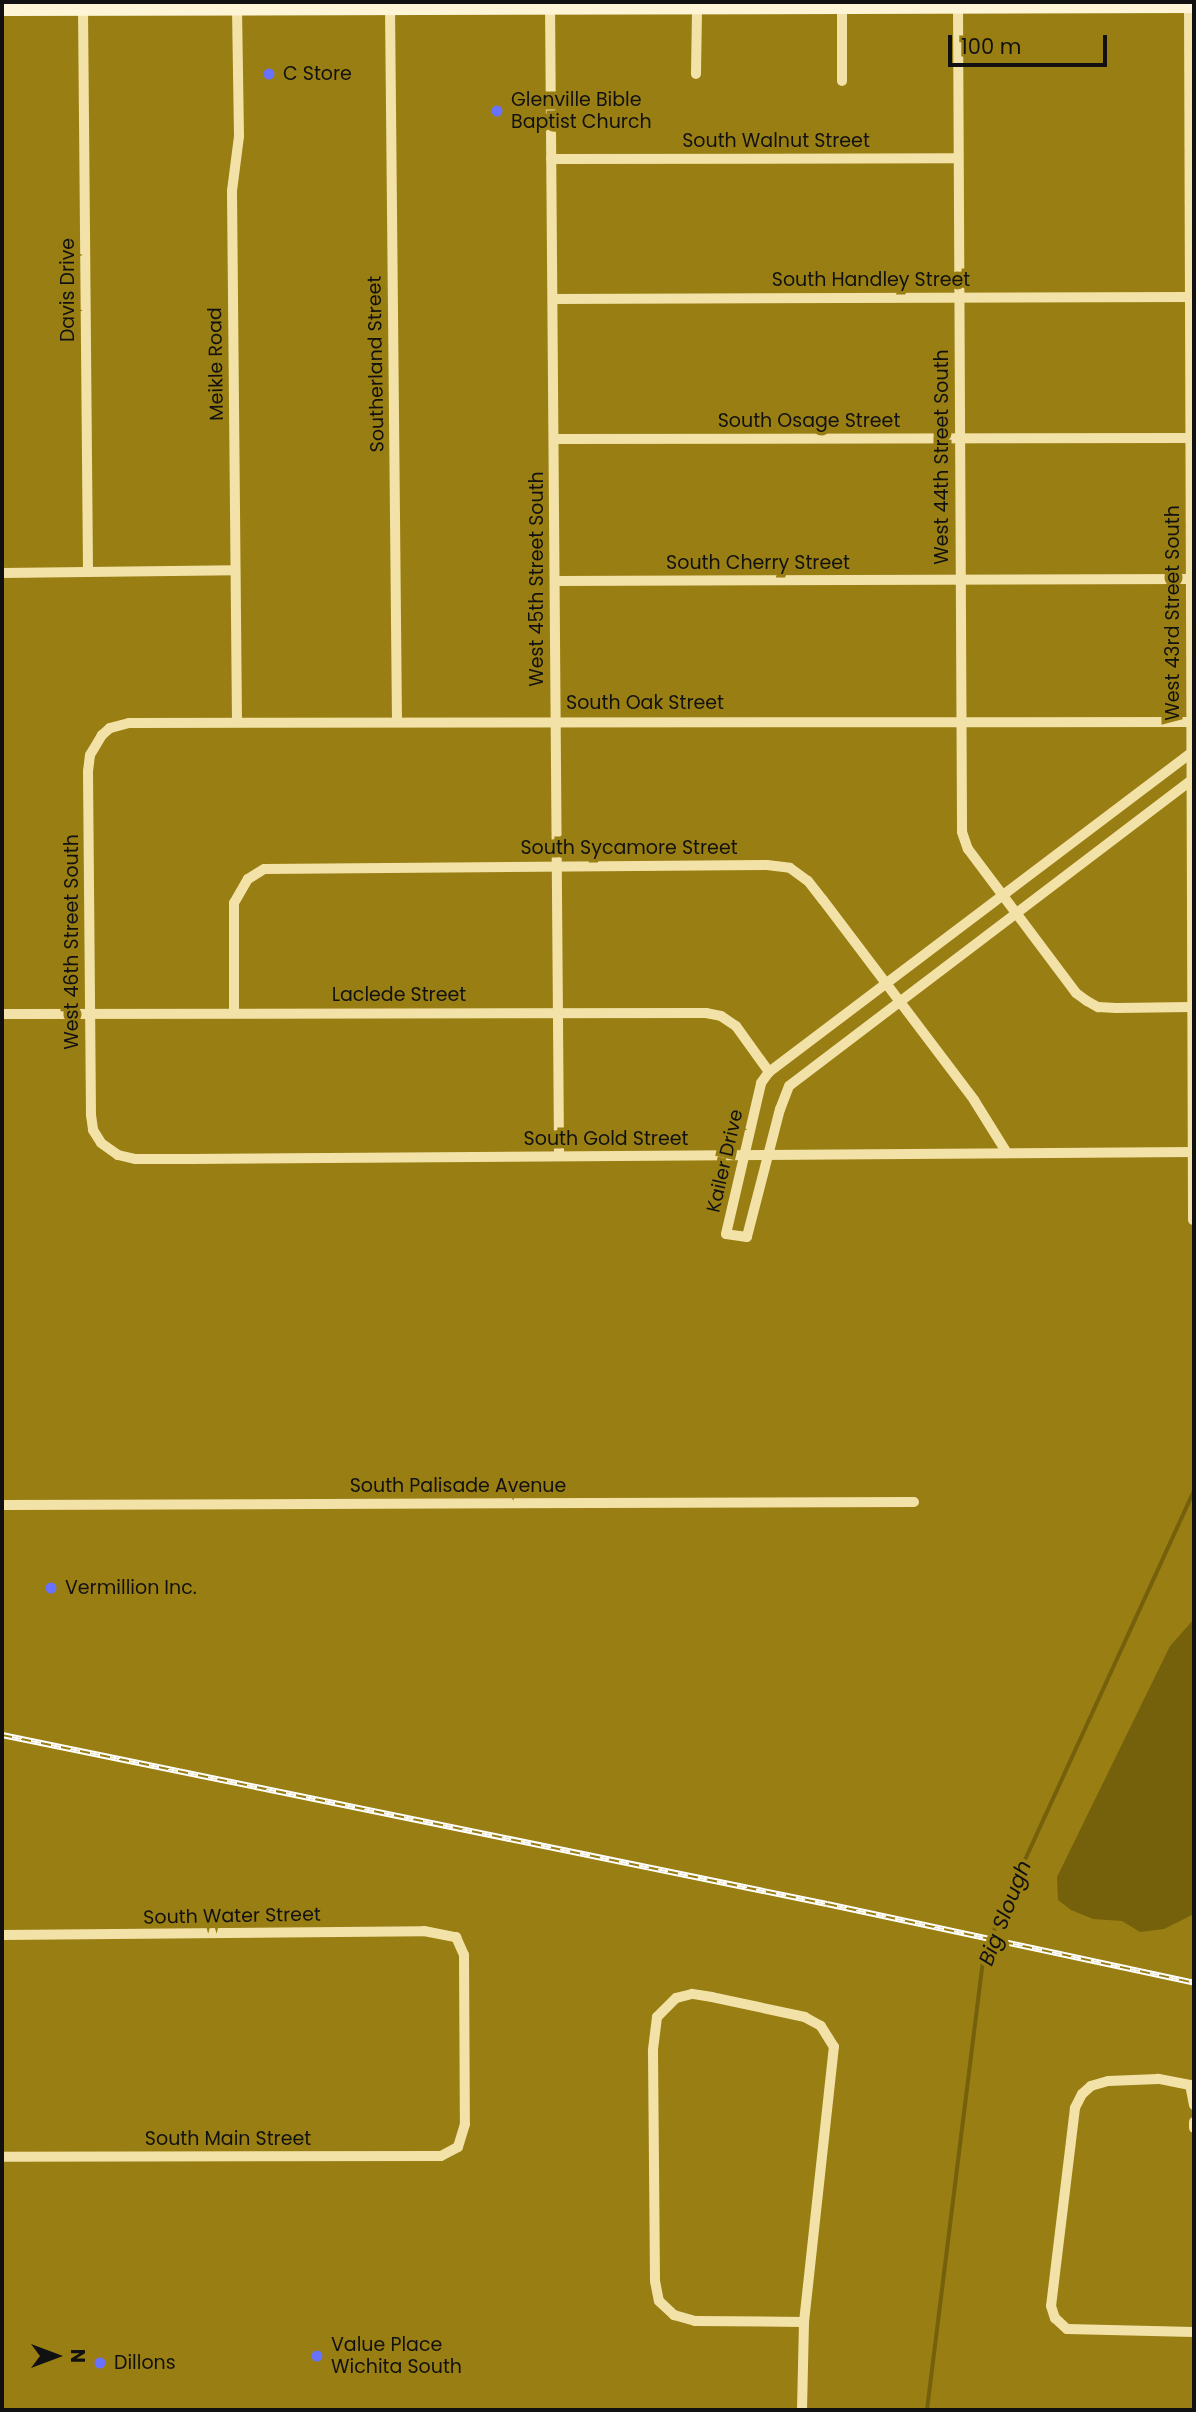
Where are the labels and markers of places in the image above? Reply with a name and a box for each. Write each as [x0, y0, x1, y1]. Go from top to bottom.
place label: C Store [283, 63, 352, 85]
marker: C Store [261, 66, 277, 82]
place label: Glenville Bible Baptist Church [511, 89, 652, 133]
marker: Glenville Bible Baptist Church [489, 103, 505, 119]
place label: Vermillion Inc. [65, 1577, 197, 1599]
marker: Vermillion Inc. [43, 1580, 59, 1596]
place label: Value Place Wichita South [331, 2334, 462, 2378]
marker: Value Place Wichita South [309, 2348, 325, 2364]
place label: Dillons [114, 2352, 176, 2374]
marker: Dillons [92, 2355, 108, 2371]

